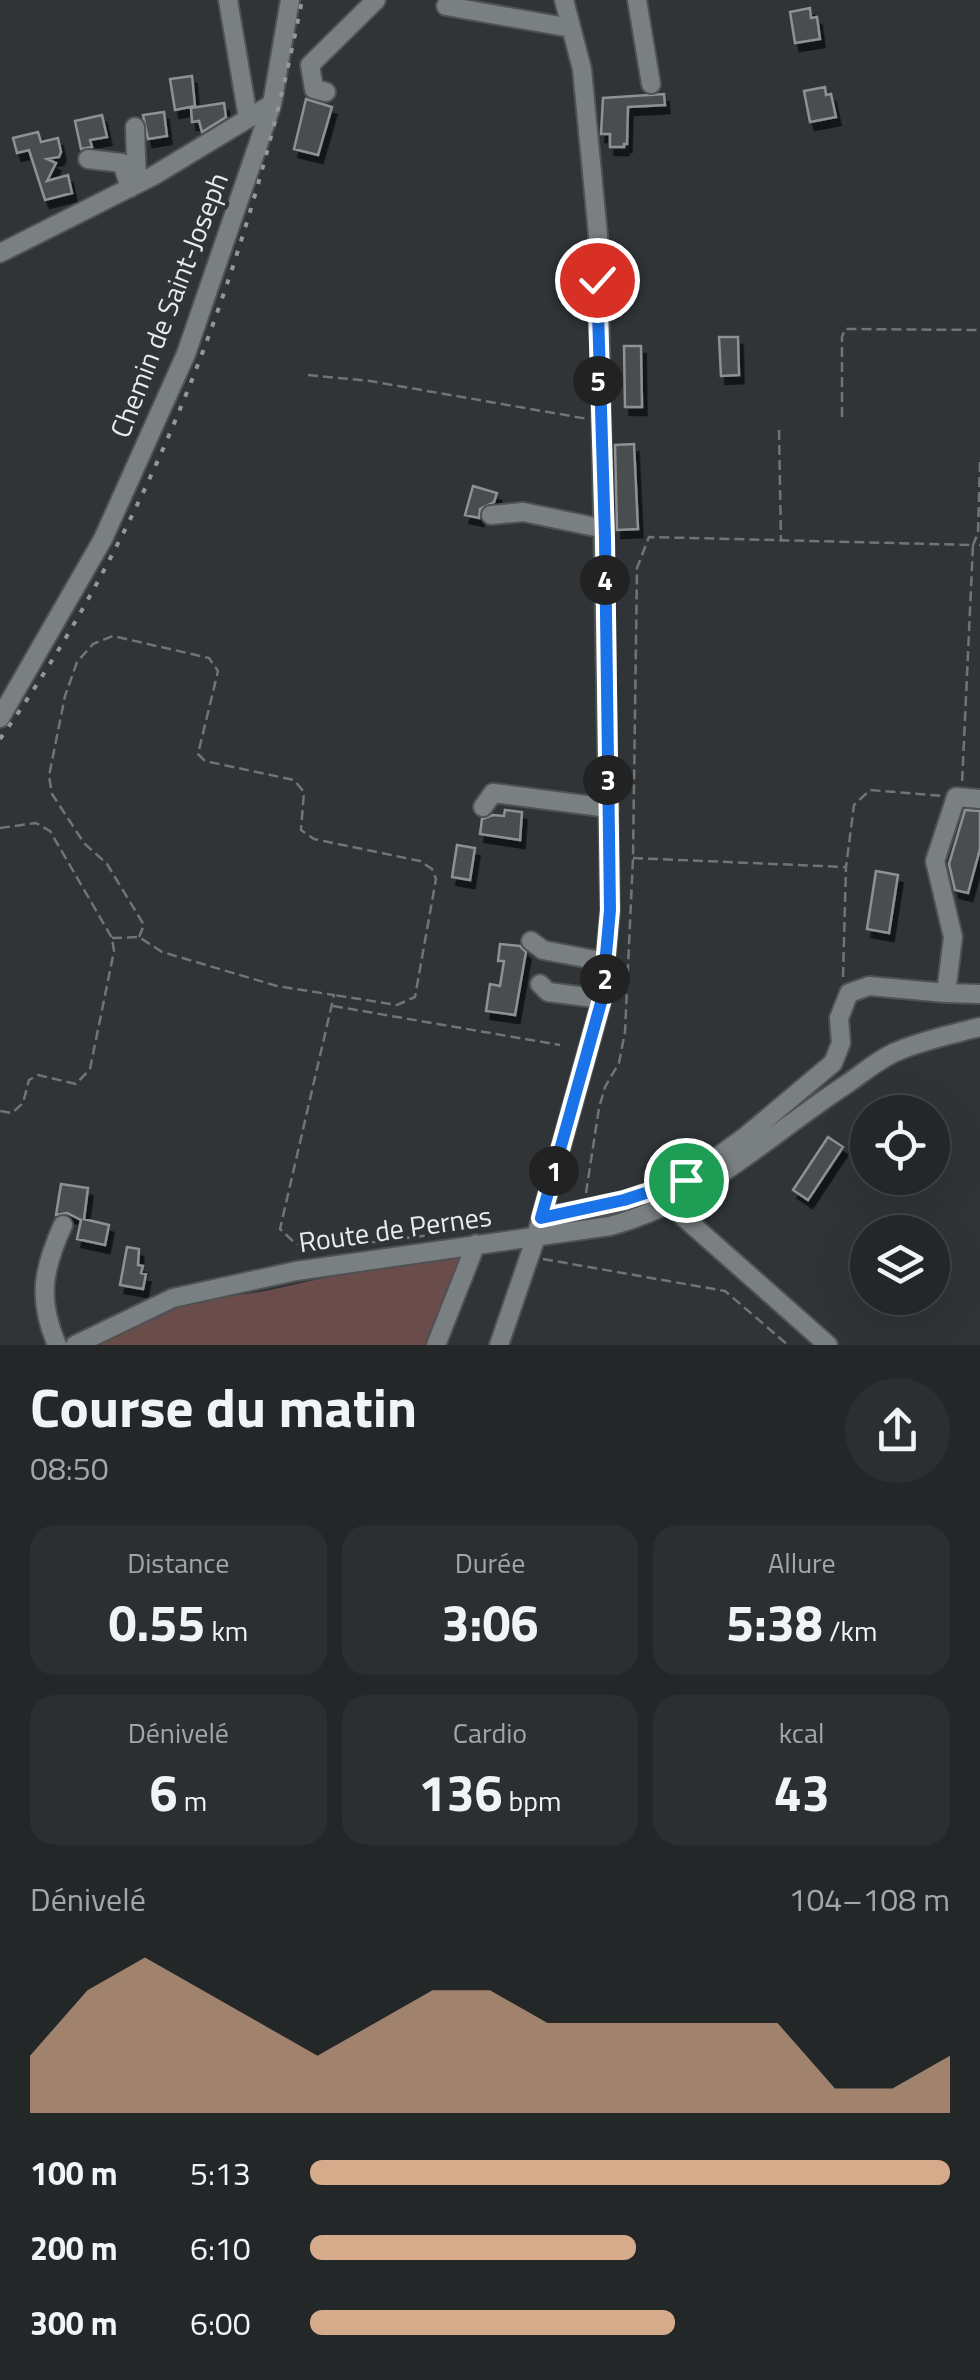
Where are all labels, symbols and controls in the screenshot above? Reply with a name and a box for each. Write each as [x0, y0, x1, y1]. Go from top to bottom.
street label: Chemin de Saint-Joseph [98, 166, 239, 444]
pin [555, 238, 640, 323]
icon: check [570, 253, 625, 308]
pin: 5 [573, 356, 623, 406]
text: 5 [590, 359, 606, 402]
pin: 4 [580, 555, 630, 605]
text: 4 [597, 558, 613, 601]
pin: 3 [583, 755, 633, 805]
text: 3 [600, 758, 616, 801]
pin: 2 [580, 954, 630, 1004]
text: 2 [597, 957, 613, 1000]
map controls [850, 1095, 950, 1315]
button: locate [850, 1095, 950, 1195]
pin [644, 1138, 729, 1223]
pin: 1 [529, 1146, 579, 1196]
text: 1 [546, 1149, 562, 1192]
icon: arrive [659, 1153, 714, 1208]
street label: Route de Pernes [296, 1194, 494, 1263]
button: layers [850, 1215, 950, 1315]
text: Course du matin [30, 1365, 417, 1448]
button: share [845, 1378, 950, 1483]
text: 08:50 [30, 1444, 109, 1492]
text: Distance [127, 1541, 229, 1584]
text: Durée [455, 1541, 525, 1584]
text: Allure [768, 1541, 836, 1584]
text: 0.55 [108, 1584, 205, 1660]
text: 3:06 [442, 1584, 538, 1660]
text: 5:38 [726, 1584, 823, 1660]
text: km [205, 1609, 248, 1652]
text: /km [823, 1609, 877, 1652]
text: Dénivelé [128, 1711, 229, 1754]
text: Cardio [453, 1711, 527, 1754]
text: kcal [779, 1711, 825, 1754]
text: 6 [150, 1754, 178, 1830]
text: 136 [418, 1754, 502, 1830]
text: 43 [774, 1754, 830, 1830]
text: m [178, 1779, 207, 1822]
text: bpm [502, 1779, 562, 1822]
text: Dénivelé [30, 1875, 146, 1923]
text: 104–108 m [788, 1875, 950, 1923]
text: 100 m [30, 2149, 118, 2197]
text: 5:13 [190, 2149, 251, 2197]
text: 200 m [30, 2224, 118, 2272]
text: 6:10 [190, 2224, 251, 2272]
text: 300 m [30, 2299, 118, 2347]
text: 6:00 [190, 2299, 251, 2347]

